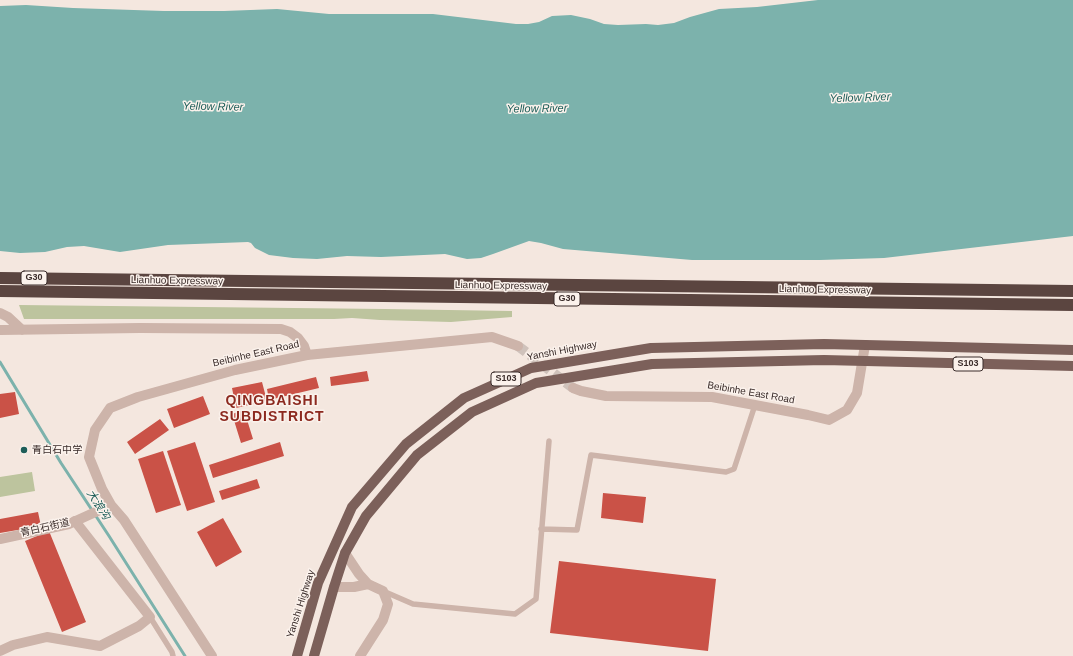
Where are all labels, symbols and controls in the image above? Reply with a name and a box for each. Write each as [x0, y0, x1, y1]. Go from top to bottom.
water label: Yellow River [830, 90, 890, 106]
water label: Yellow River [183, 100, 243, 114]
water label: Yellow River [507, 102, 567, 116]
road number: G30 [21, 271, 47, 285]
street label: Lianhuo Expressway [131, 274, 223, 288]
street label: Lianhuo Expressway [455, 279, 547, 293]
street label: Lianhuo Expressway [779, 283, 871, 297]
road number: G30 [554, 292, 580, 306]
street label: Beibinhe East Road [212, 338, 300, 370]
street label: Yanshi Highway [526, 338, 598, 364]
road number: S103 [953, 357, 983, 371]
road number: S103 [491, 372, 521, 386]
street label: Beibinhe East Road [706, 379, 796, 407]
district label: QINGBAISHI SUBDISTRICT [219, 393, 325, 426]
place label: 青白石中学 [32, 444, 82, 456]
marker: 青白石中学 [19, 445, 29, 455]
water label: 大浪沟 [83, 488, 113, 522]
street label: 青白石街道 [19, 517, 71, 539]
street label: Yanshi Highway [284, 568, 318, 640]

